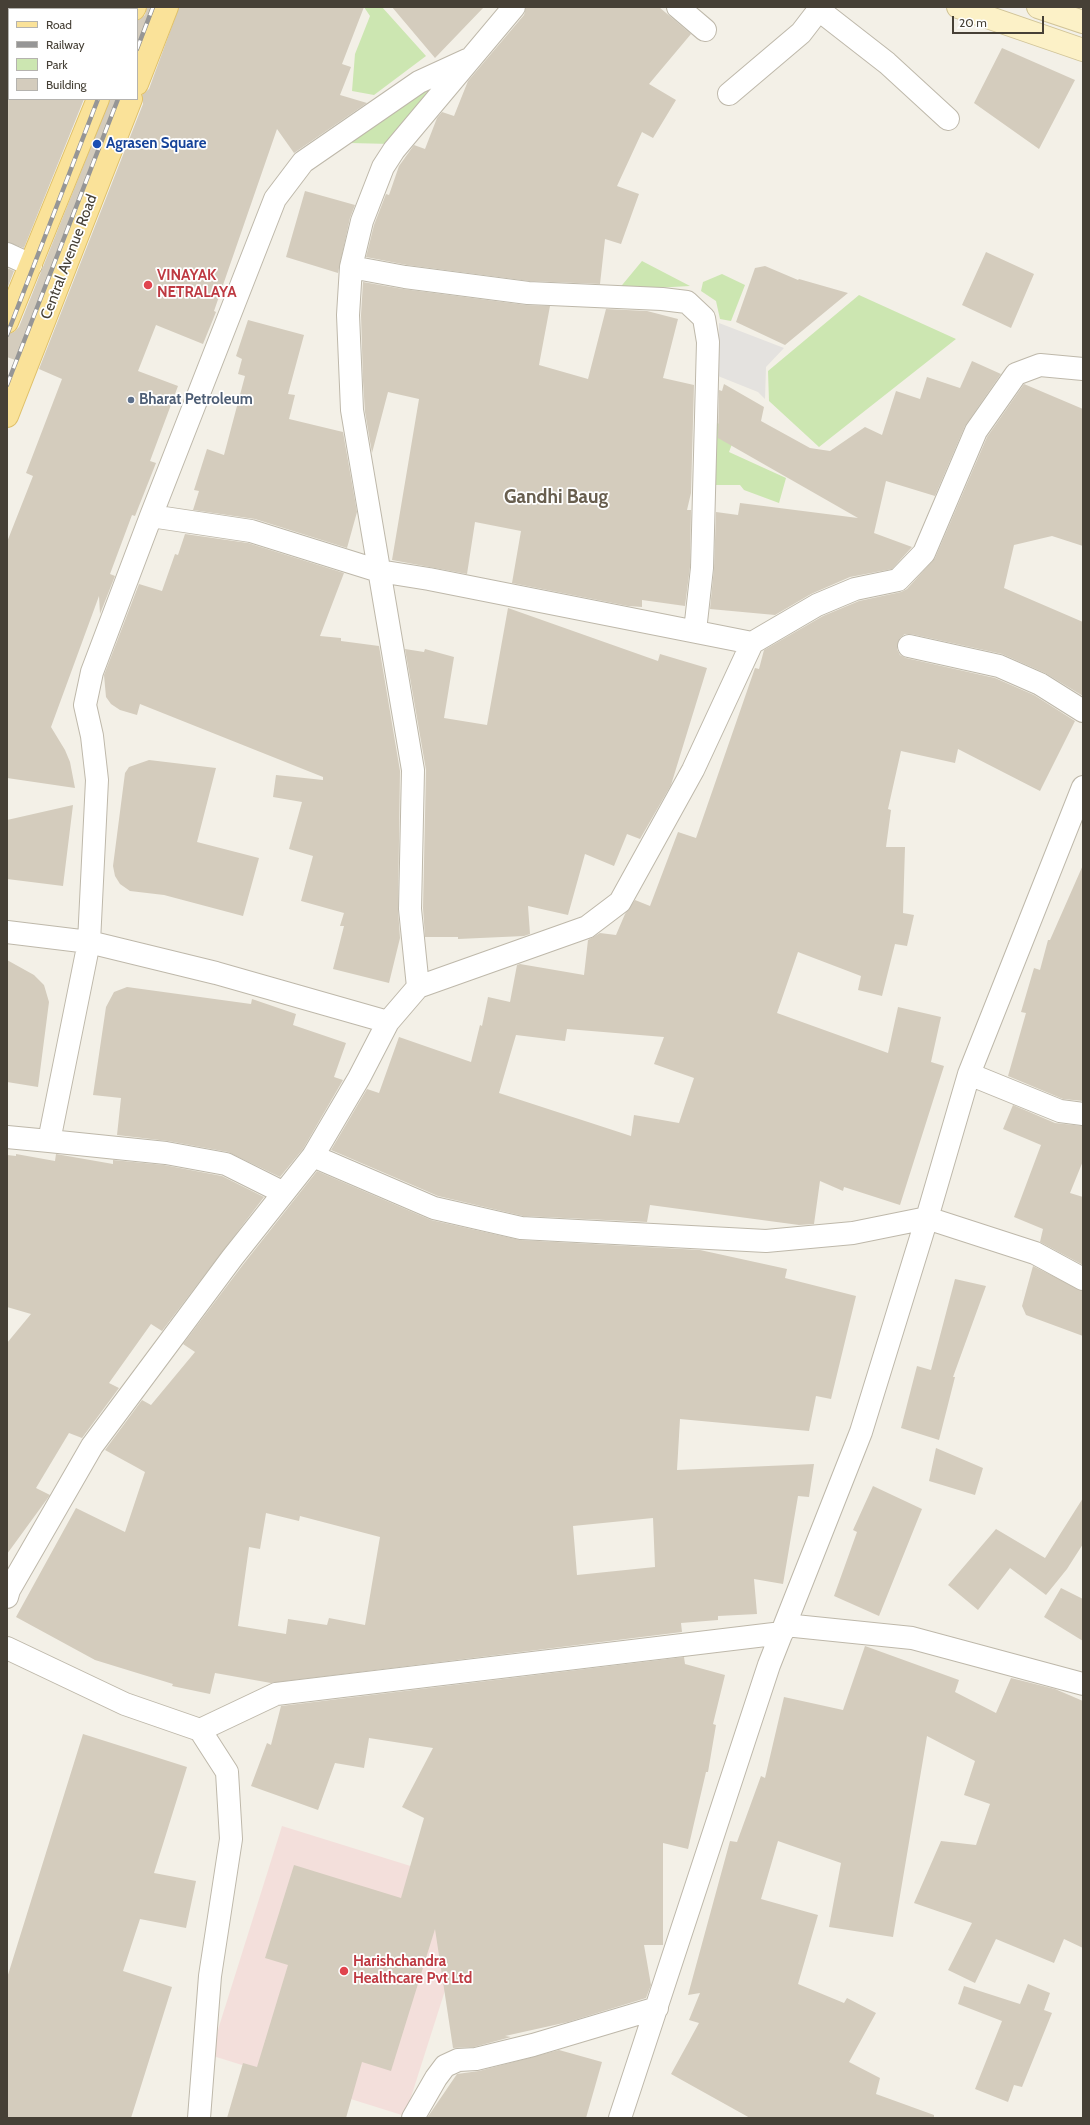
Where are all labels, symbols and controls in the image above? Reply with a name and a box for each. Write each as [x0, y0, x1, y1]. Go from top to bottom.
legend [8, 8, 138, 100]
scale bar [954, 8, 1046, 34]
text: 20 m [959, 15, 987, 30]
text: Road [46, 17, 72, 32]
text: Railway [46, 37, 84, 52]
text: Park [46, 57, 68, 72]
text: Building [46, 77, 87, 92]
place label: Agrasen Square [106, 135, 206, 153]
marker: Agrasen Square [91, 138, 103, 150]
street label: Central Avenue Road [37, 192, 101, 322]
place label: VINAYAK NETRALAYA [157, 267, 237, 302]
marker: VINAYAK NETRALAYA [142, 279, 154, 291]
place label: Bharat Petroleum [139, 391, 253, 409]
marker: Bharat Petroleum [126, 395, 136, 405]
district label: Gandhi Baug [504, 486, 608, 508]
place label: Harishchandra Healthcare Pvt Ltd [353, 1953, 472, 1988]
marker: Harishchandra Healthcare Pvt Ltd [338, 1965, 350, 1977]

